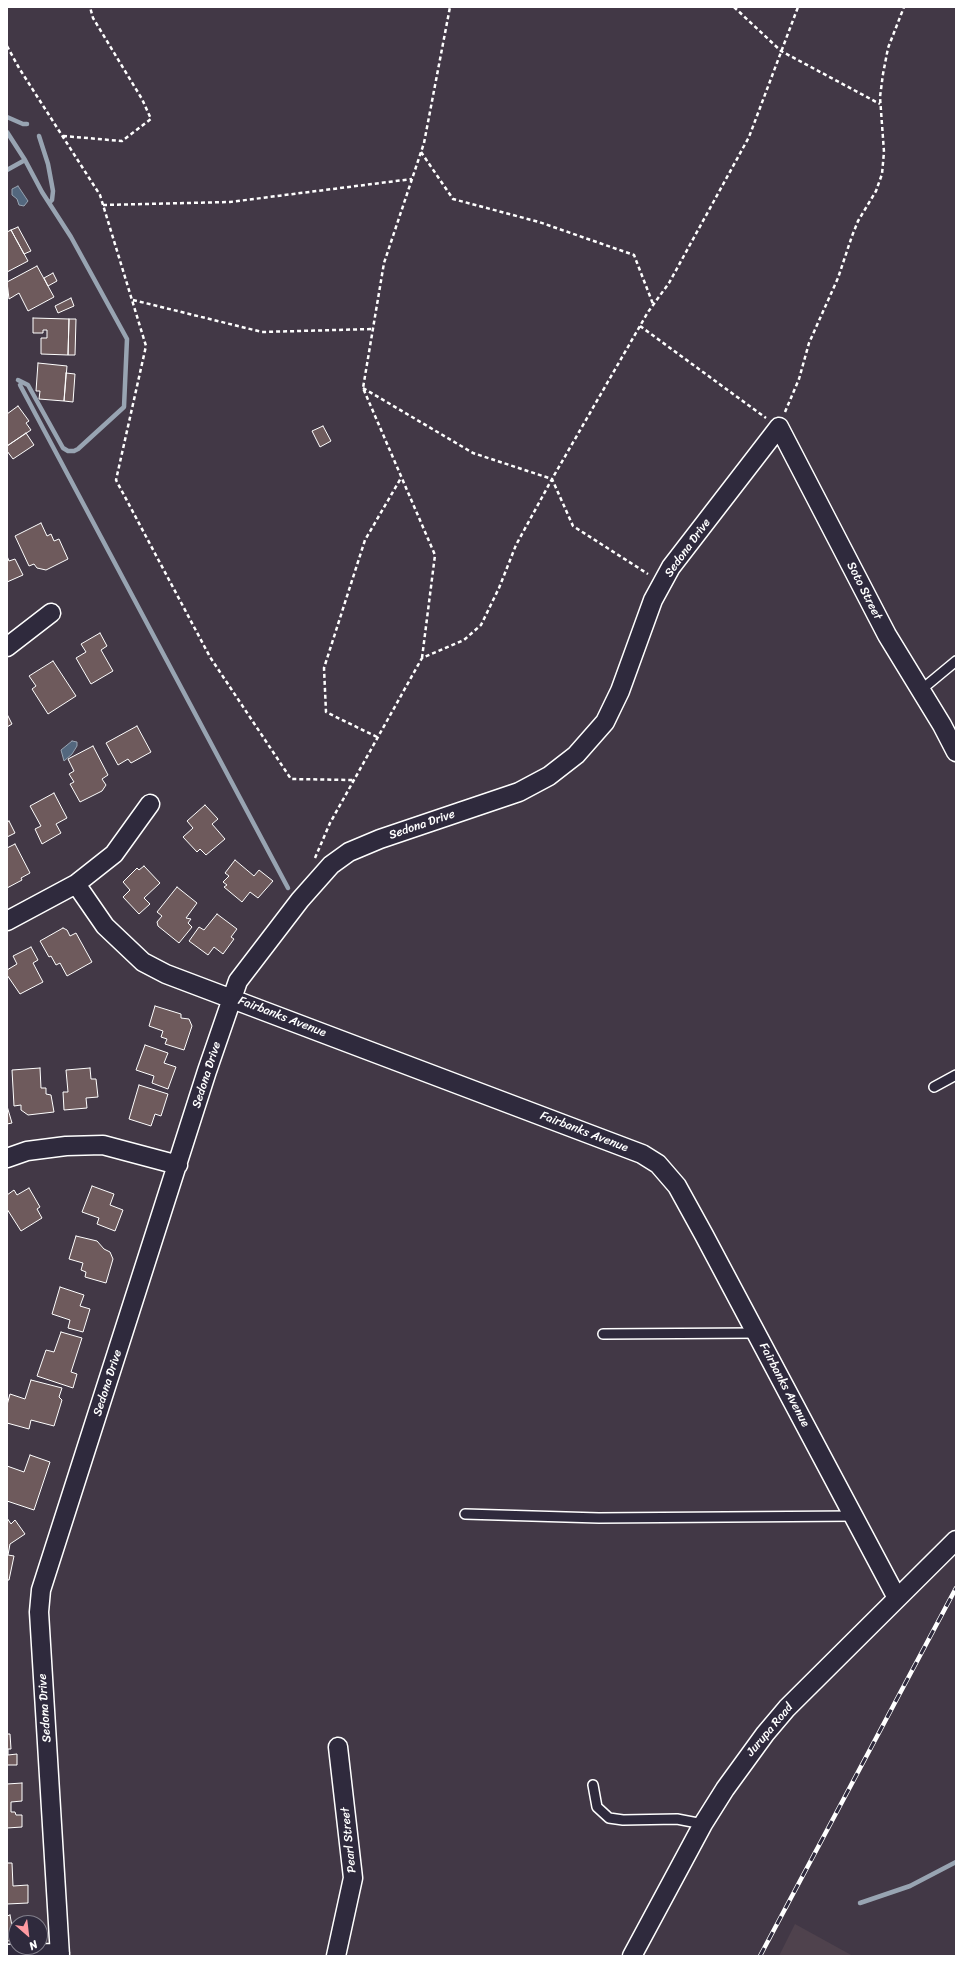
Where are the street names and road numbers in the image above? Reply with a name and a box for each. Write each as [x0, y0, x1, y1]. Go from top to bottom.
street label: Sedona Drive [662, 516, 714, 580]
street label: Soto Street [843, 560, 885, 622]
street label: Sedona Drive [387, 807, 457, 843]
street label: Fairbanks Avenue [236, 994, 328, 1040]
street label: Sedona Drive [190, 1040, 224, 1110]
street label: Fairbanks Avenue [538, 1109, 630, 1155]
street label: Fairbanks Avenue [756, 1341, 812, 1429]
street label: Sedona Drive [91, 1348, 125, 1418]
street label: Sedona Drive [35, 1673, 55, 1743]
street label: Jurupa Road [744, 1701, 796, 1759]
street label: Pearl Street [338, 1807, 360, 1873]

